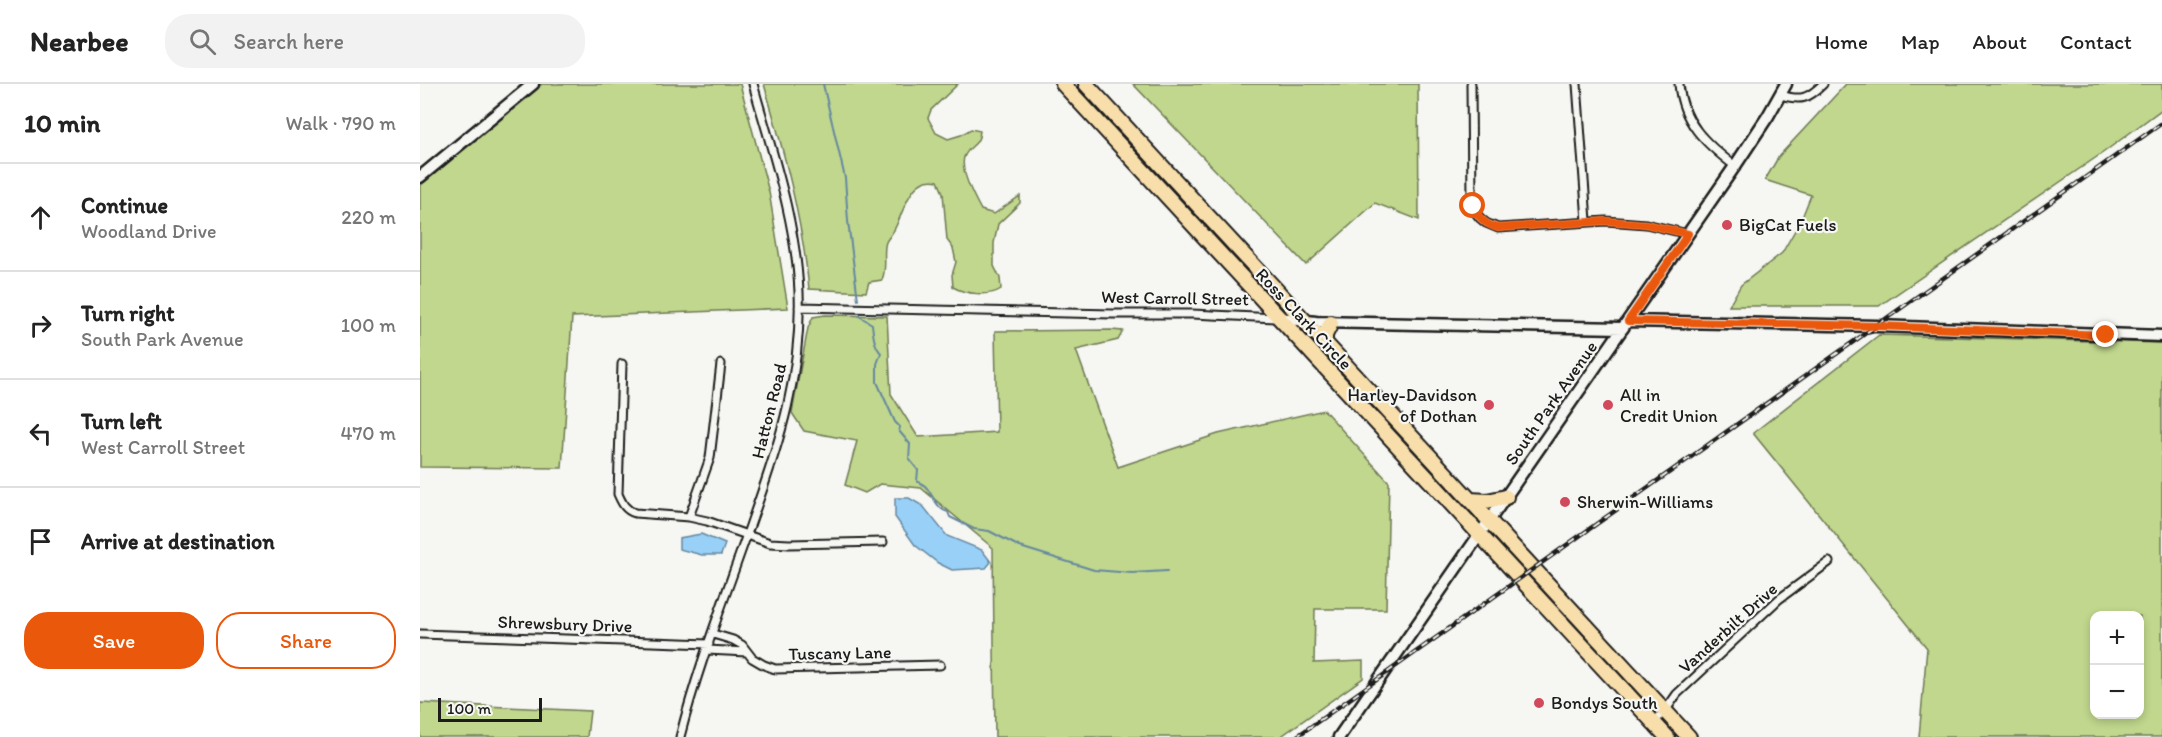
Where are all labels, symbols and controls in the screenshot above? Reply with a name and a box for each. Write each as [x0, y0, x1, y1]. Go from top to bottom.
search box [165, 14, 585, 68]
text: Nearbee [30, 24, 129, 58]
icon: search [186, 25, 219, 58]
text: Search here [234, 28, 344, 55]
text: Home [1815, 29, 1868, 54]
text: Map [1901, 29, 1940, 54]
text: About [1973, 29, 2027, 54]
text: Contact [2060, 29, 2132, 54]
text: 10 min [24, 107, 100, 139]
text: Walk · 790 m [286, 111, 396, 135]
text: Continue [81, 192, 168, 219]
route start [1459, 192, 1485, 218]
icon: ahead [24, 201, 57, 234]
text: 220 m [341, 205, 396, 229]
place label: BigCat Fuels [1739, 214, 1837, 236]
marker: BigCat Fuels [1720, 218, 1734, 232]
text: Woodland Drive [81, 219, 216, 243]
street label: Ross Clark Circle [1251, 263, 1357, 375]
street label: West Carroll Street [1101, 286, 1249, 310]
text: Turn right [81, 300, 175, 327]
icon: right [24, 309, 57, 342]
text: 100 m [341, 313, 396, 337]
route end [2092, 321, 2118, 347]
text: South Park Avenue [81, 327, 244, 351]
street label: South Park Avenue [1500, 337, 1602, 469]
street label: Hatton Road [747, 361, 792, 461]
place label: Harley-Davidson of Dothan [1347, 384, 1477, 427]
place label: All in Credit Union [1620, 384, 1718, 427]
marker: Harley-Davidson of Dothan [1482, 398, 1496, 412]
marker: All in Credit Union [1601, 398, 1615, 412]
text: Turn left [81, 408, 162, 435]
icon: left [24, 417, 57, 450]
text: 470 m [340, 421, 396, 445]
text: West Carroll Street [81, 435, 245, 459]
place label: Sherwin-Williams [1577, 491, 1713, 513]
marker: Sherwin-Williams [1558, 495, 1572, 509]
icon: arrive [24, 525, 57, 558]
text: Arrive at destination [81, 528, 275, 555]
street label: Vanderbilt Drive [1674, 578, 1782, 678]
street label: Shrewsbury Drive [497, 611, 633, 637]
map controls [2090, 611, 2144, 719]
button: + [2090, 611, 2144, 665]
button: Save [24, 612, 204, 669]
button: Share [216, 612, 396, 669]
street label: Tuscany Lane [788, 641, 892, 665]
button: − [2090, 665, 2144, 719]
place label: Bondys South [1551, 692, 1658, 714]
scale bar [438, 695, 542, 722]
marker: Bondys South [1532, 696, 1546, 710]
text: 100 m [447, 699, 491, 718]

